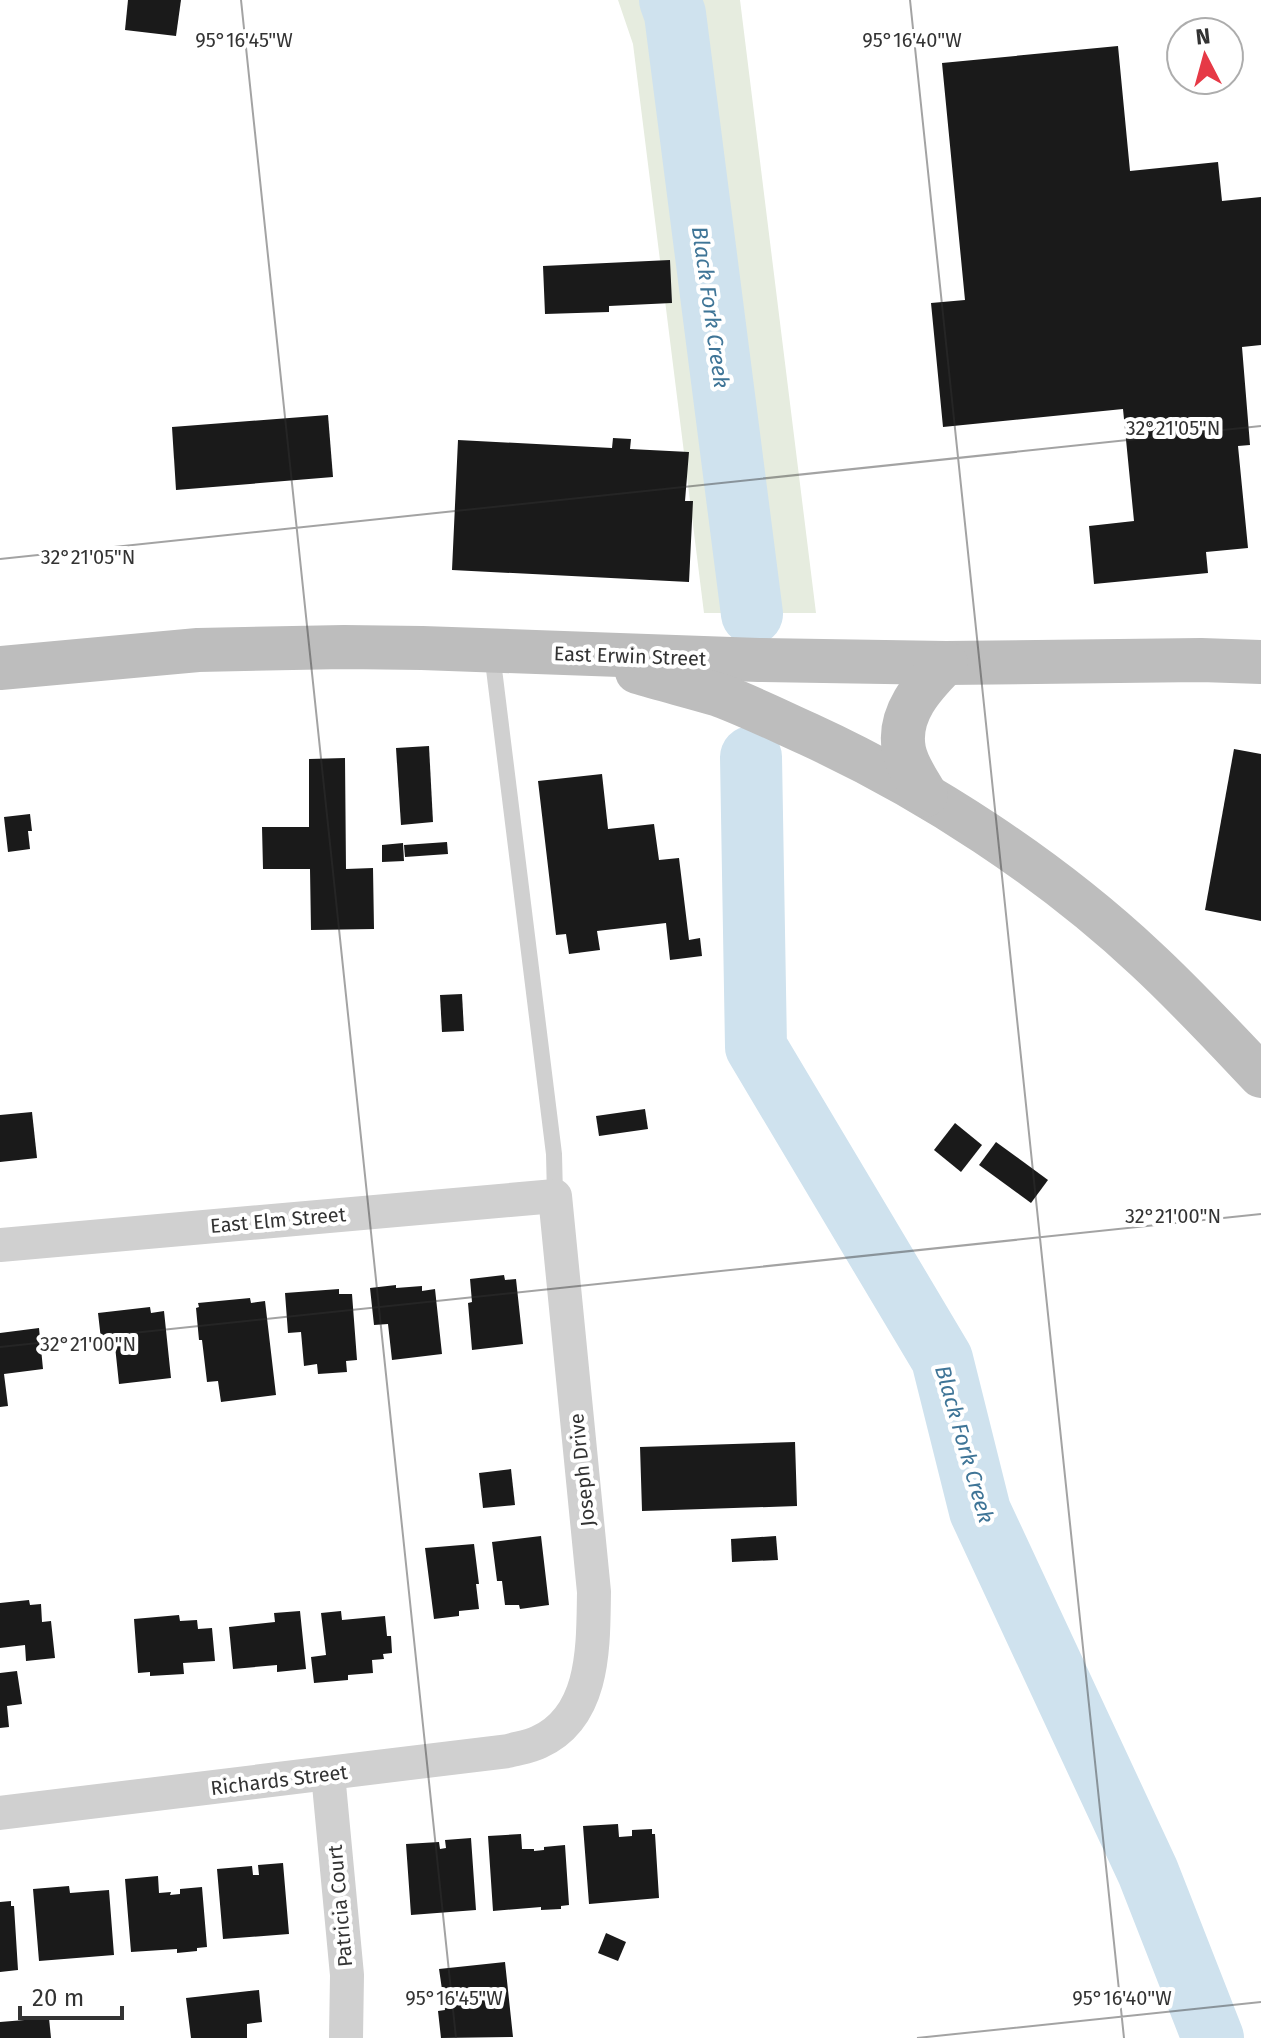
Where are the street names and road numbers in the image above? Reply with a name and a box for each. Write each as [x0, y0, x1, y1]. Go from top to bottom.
street label: East Erwin Street [553, 641, 707, 671]
street label: East Elm Street [209, 1202, 348, 1238]
street label: Joseph Drive [564, 1412, 600, 1528]
street label: Richards Street [209, 1760, 350, 1800]
street label: Patricia Court [323, 1843, 357, 1968]

